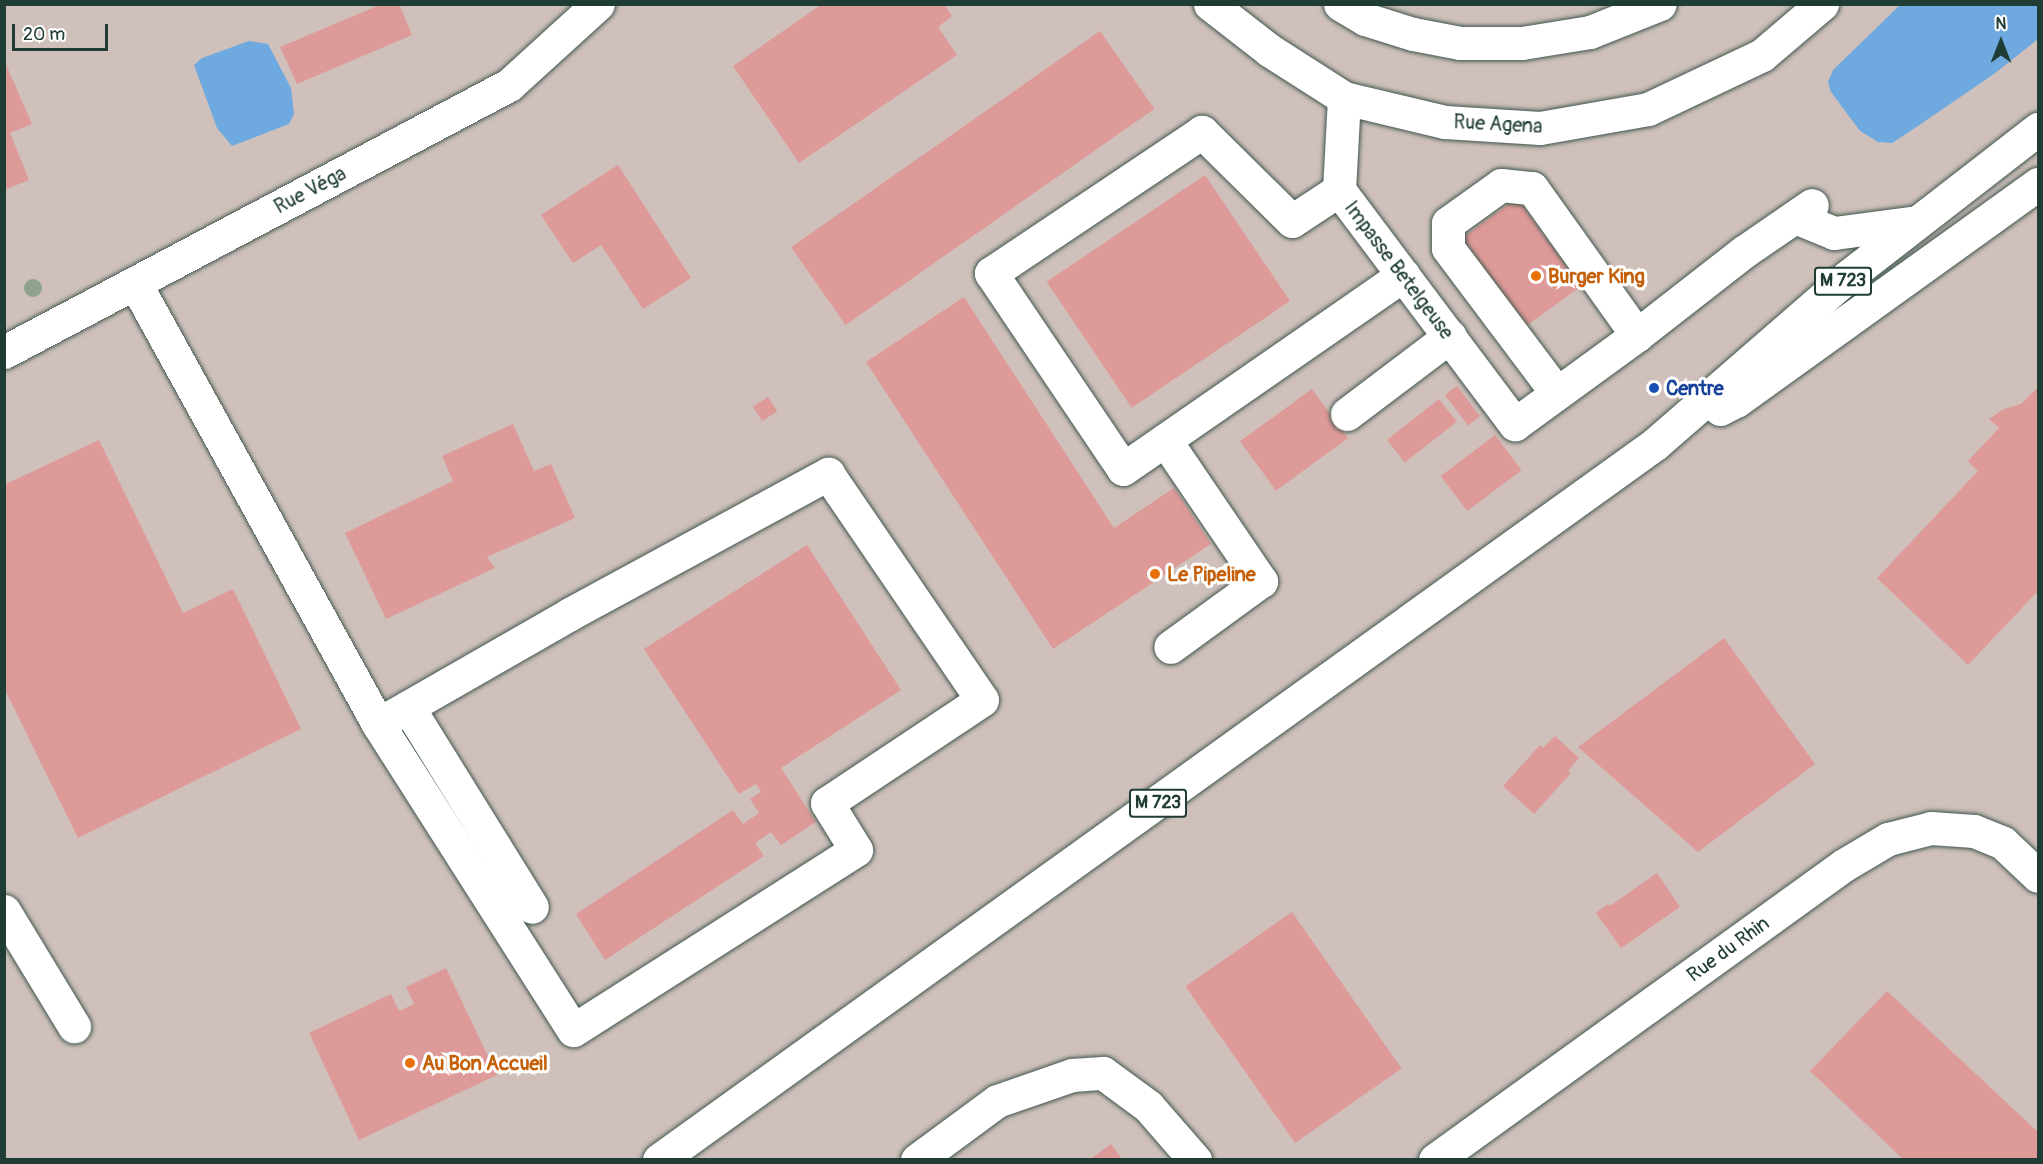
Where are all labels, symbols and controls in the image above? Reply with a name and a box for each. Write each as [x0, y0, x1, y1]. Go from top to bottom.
scale bar [15, 12, 111, 50]
north arrow [1971, 12, 2031, 72]
text: N [1996, 14, 2006, 34]
text: 20 m [23, 23, 65, 46]
street label: Rue Agena [1453, 110, 1543, 138]
street label: Rue Véga [270, 161, 350, 219]
street label: Impasse Betelgeuse [1339, 196, 1459, 344]
place label: Burger King [1548, 264, 1645, 288]
road number: M 723 [1813, 266, 1873, 296]
marker: Burger King [1529, 269, 1543, 283]
place label: Centre [1666, 376, 1724, 400]
marker: Centre [1647, 381, 1661, 395]
place label: Le Pipeline [1167, 562, 1256, 586]
marker: Le Pipeline [1148, 567, 1162, 581]
road number: M 723 [1128, 788, 1188, 818]
street label: Rue du Rhin [1682, 911, 1774, 987]
place label: Au Bon Accueil [422, 1051, 548, 1075]
marker: Au Bon Accueil [403, 1056, 417, 1070]

